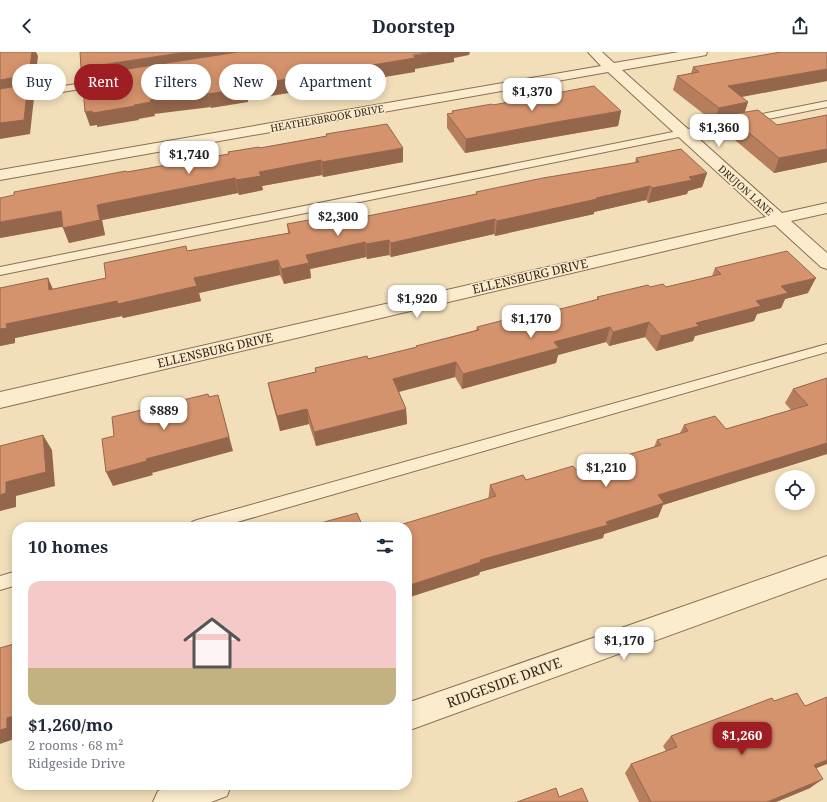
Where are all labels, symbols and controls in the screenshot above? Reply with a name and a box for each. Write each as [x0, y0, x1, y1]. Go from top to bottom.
text: Doorstep [372, 14, 455, 38]
icon: back [16, 15, 38, 37]
icon: share [789, 15, 811, 37]
chip: Buy [12, 64, 66, 100]
chip: Rent [74, 64, 133, 100]
chip: Filters [141, 64, 211, 100]
chip: New [219, 64, 277, 100]
chip: Apartment [285, 64, 386, 100]
pin: $1,370 [499, 78, 565, 112]
text: $1,370 [512, 82, 552, 100]
street label: HEATHERBROOK DRIVE [269, 101, 385, 135]
pin: $1,360 [686, 114, 752, 148]
text: $1,360 [699, 118, 739, 136]
pin: $1,740 [156, 141, 222, 175]
text: $1,740 [169, 145, 209, 163]
street label: DRUJON LANE [716, 162, 776, 218]
pin: $2,300 [305, 203, 371, 237]
text: $2,300 [318, 207, 358, 225]
street label: ELLENSBURG DRIVE [471, 254, 589, 298]
pin: $1,920 [384, 285, 450, 319]
text: $1,920 [397, 289, 437, 307]
pin: $1,170 [498, 305, 564, 339]
text: $1,170 [511, 309, 551, 327]
street label: ELLENSBURG DRIVE [156, 328, 274, 372]
pin: $889 [140, 397, 188, 431]
text: $889 [149, 401, 179, 419]
pin: $1,210 [573, 454, 639, 488]
text: $1,210 [586, 458, 626, 476]
map controls [775, 470, 815, 510]
button: locate [775, 470, 815, 510]
text: 10 homes [28, 535, 108, 558]
icon: filters [374, 535, 396, 557]
icon: home [176, 607, 248, 679]
pin: $1,170 [591, 627, 657, 661]
text: $1,170 [604, 631, 644, 649]
street label: RIDGESIDE DRIVE [444, 652, 564, 712]
text: $1,260/mo [28, 713, 113, 736]
pin: $1,260 [709, 722, 775, 756]
text: $1,260 [722, 726, 762, 744]
text: 2 rooms · 68 m² [28, 736, 123, 754]
text: Ridgeside Drive [28, 754, 125, 772]

